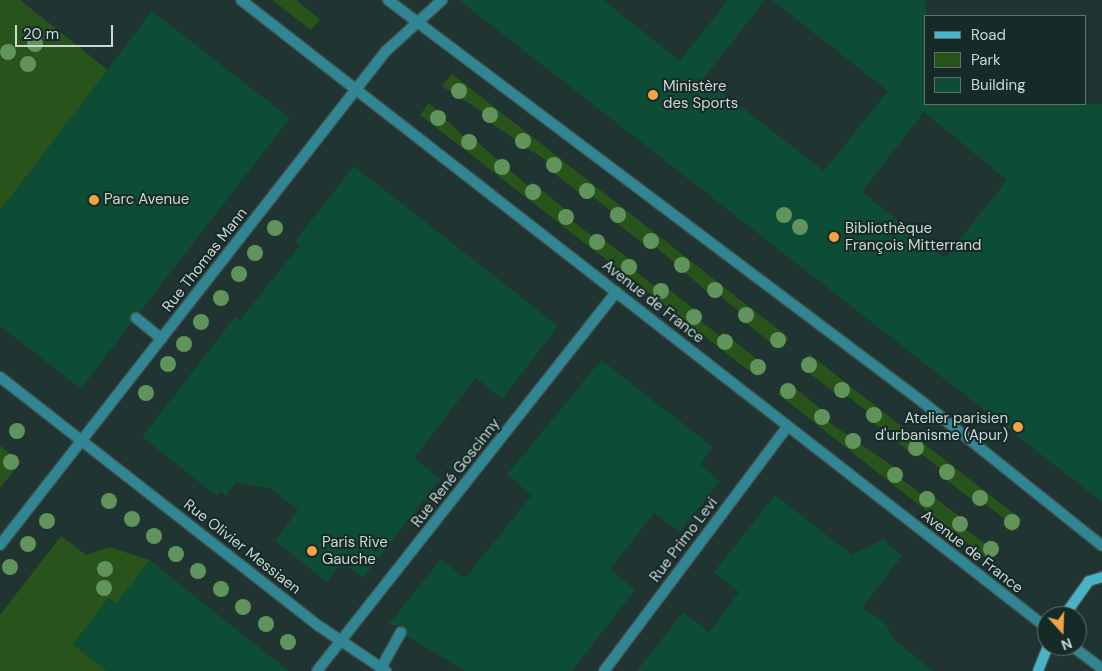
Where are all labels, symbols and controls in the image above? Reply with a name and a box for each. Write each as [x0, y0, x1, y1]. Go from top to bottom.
scale bar [18, 15, 115, 47]
legend [924, 15, 1087, 105]
text: 20 m [23, 24, 59, 44]
text: Road [971, 25, 1006, 45]
text: Park [971, 50, 1001, 70]
text: Building [971, 75, 1026, 95]
place label: Ministère des Sports [663, 77, 738, 112]
marker: Ministère des Sports [647, 89, 659, 101]
place label: Parc Avenue [104, 191, 189, 209]
marker: Parc Avenue [88, 194, 100, 206]
street label: Rue Thomas Mann [159, 204, 251, 316]
place label: Bibliothèque François Mitterrand [845, 219, 981, 254]
marker: Bibliothèque François Mitterrand [827, 230, 841, 244]
street label: Avenue de France [598, 257, 708, 347]
place label: Atelier parisien d'urbanisme (Apur) [875, 409, 1008, 444]
street label: Rue René Goscinny [408, 415, 504, 531]
marker: Atelier parisien d'urbanisme (Apur) [1012, 421, 1024, 433]
street label: Rue Primo Levi [646, 494, 722, 586]
street label: Rue Olivier Messiaen [180, 496, 304, 598]
street label: Avenue de France [917, 507, 1027, 597]
place label: Paris Rive Gauche [322, 533, 388, 568]
marker: Paris Rive Gauche [306, 545, 318, 557]
north arrow [1037, 606, 1087, 656]
text: N [1059, 634, 1075, 654]

